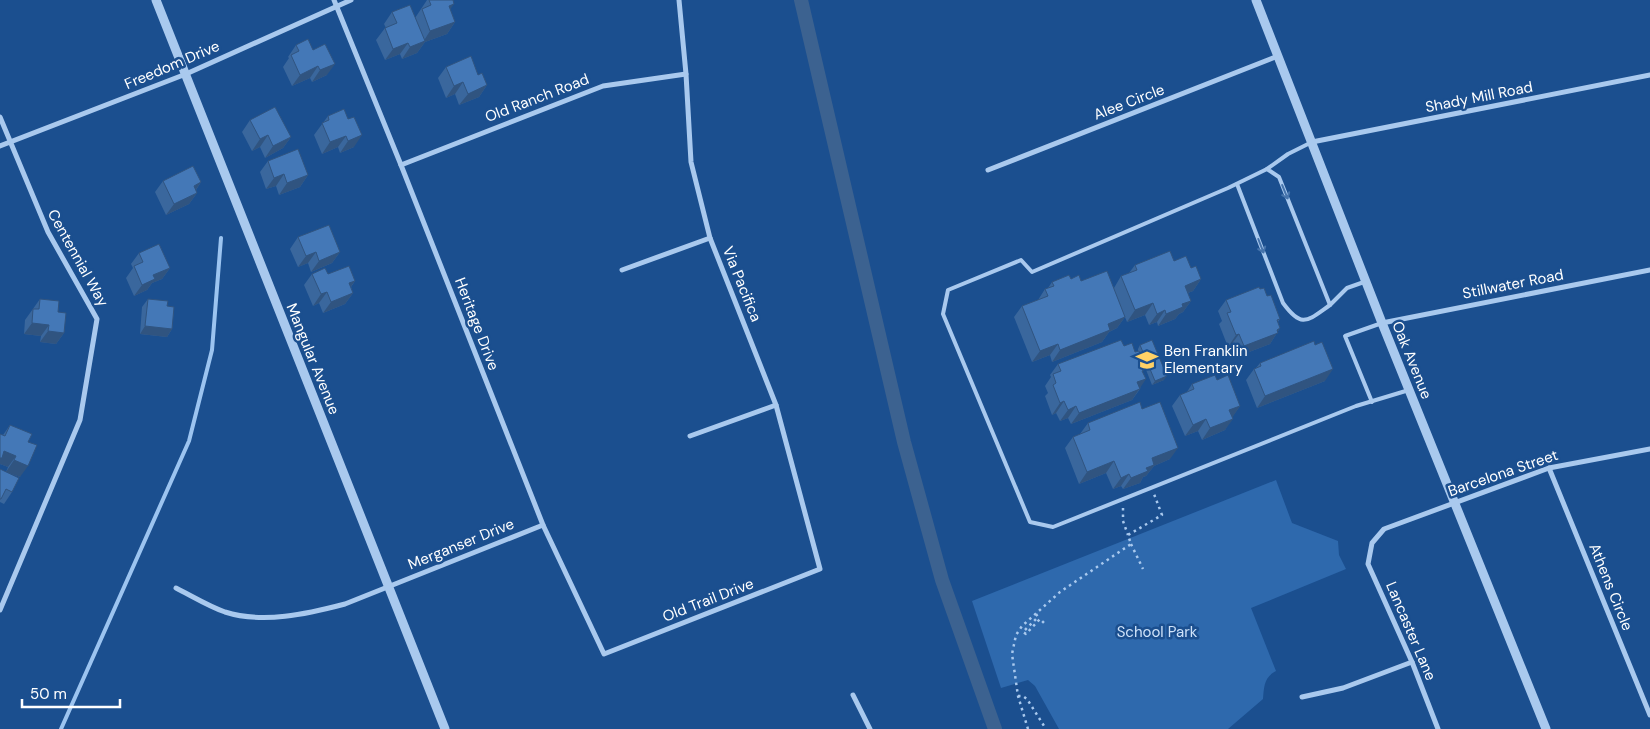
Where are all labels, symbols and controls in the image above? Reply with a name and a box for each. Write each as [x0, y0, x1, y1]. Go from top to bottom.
street label: Freedom Drive [121, 36, 223, 94]
street label: Old Ranch Road [482, 69, 592, 127]
street label: Shady Mill Road [1424, 77, 1534, 117]
street label: Alee Circle [1091, 79, 1167, 125]
one-way arrow [1282, 185, 1291, 200]
street label: Centennial Way [43, 206, 113, 311]
one-way arrow [1257, 238, 1266, 253]
street label: Via Pacifica [718, 243, 766, 325]
street label: Stillwater Road [1461, 264, 1565, 304]
street label: Heritage Drive [450, 275, 504, 373]
street label: Mangular Avenue [282, 300, 344, 418]
street label: Oak Avenue [1387, 318, 1437, 402]
place label: Ben Franklin Elementary [1164, 341, 1248, 378]
school or university icon: Ben Franklin Elementary [1134, 347, 1160, 373]
street label: Barcelona Street [1445, 445, 1561, 501]
street label: Merganser Drive [405, 514, 517, 574]
street label: Athens Circle [1584, 540, 1638, 634]
street label: Old Trail Drive [660, 573, 756, 627]
street label: Lancaster Lane [1381, 579, 1441, 683]
park label: School Park [1117, 622, 1198, 642]
scale bar [22, 676, 120, 708]
text: 50 m [30, 684, 67, 704]

